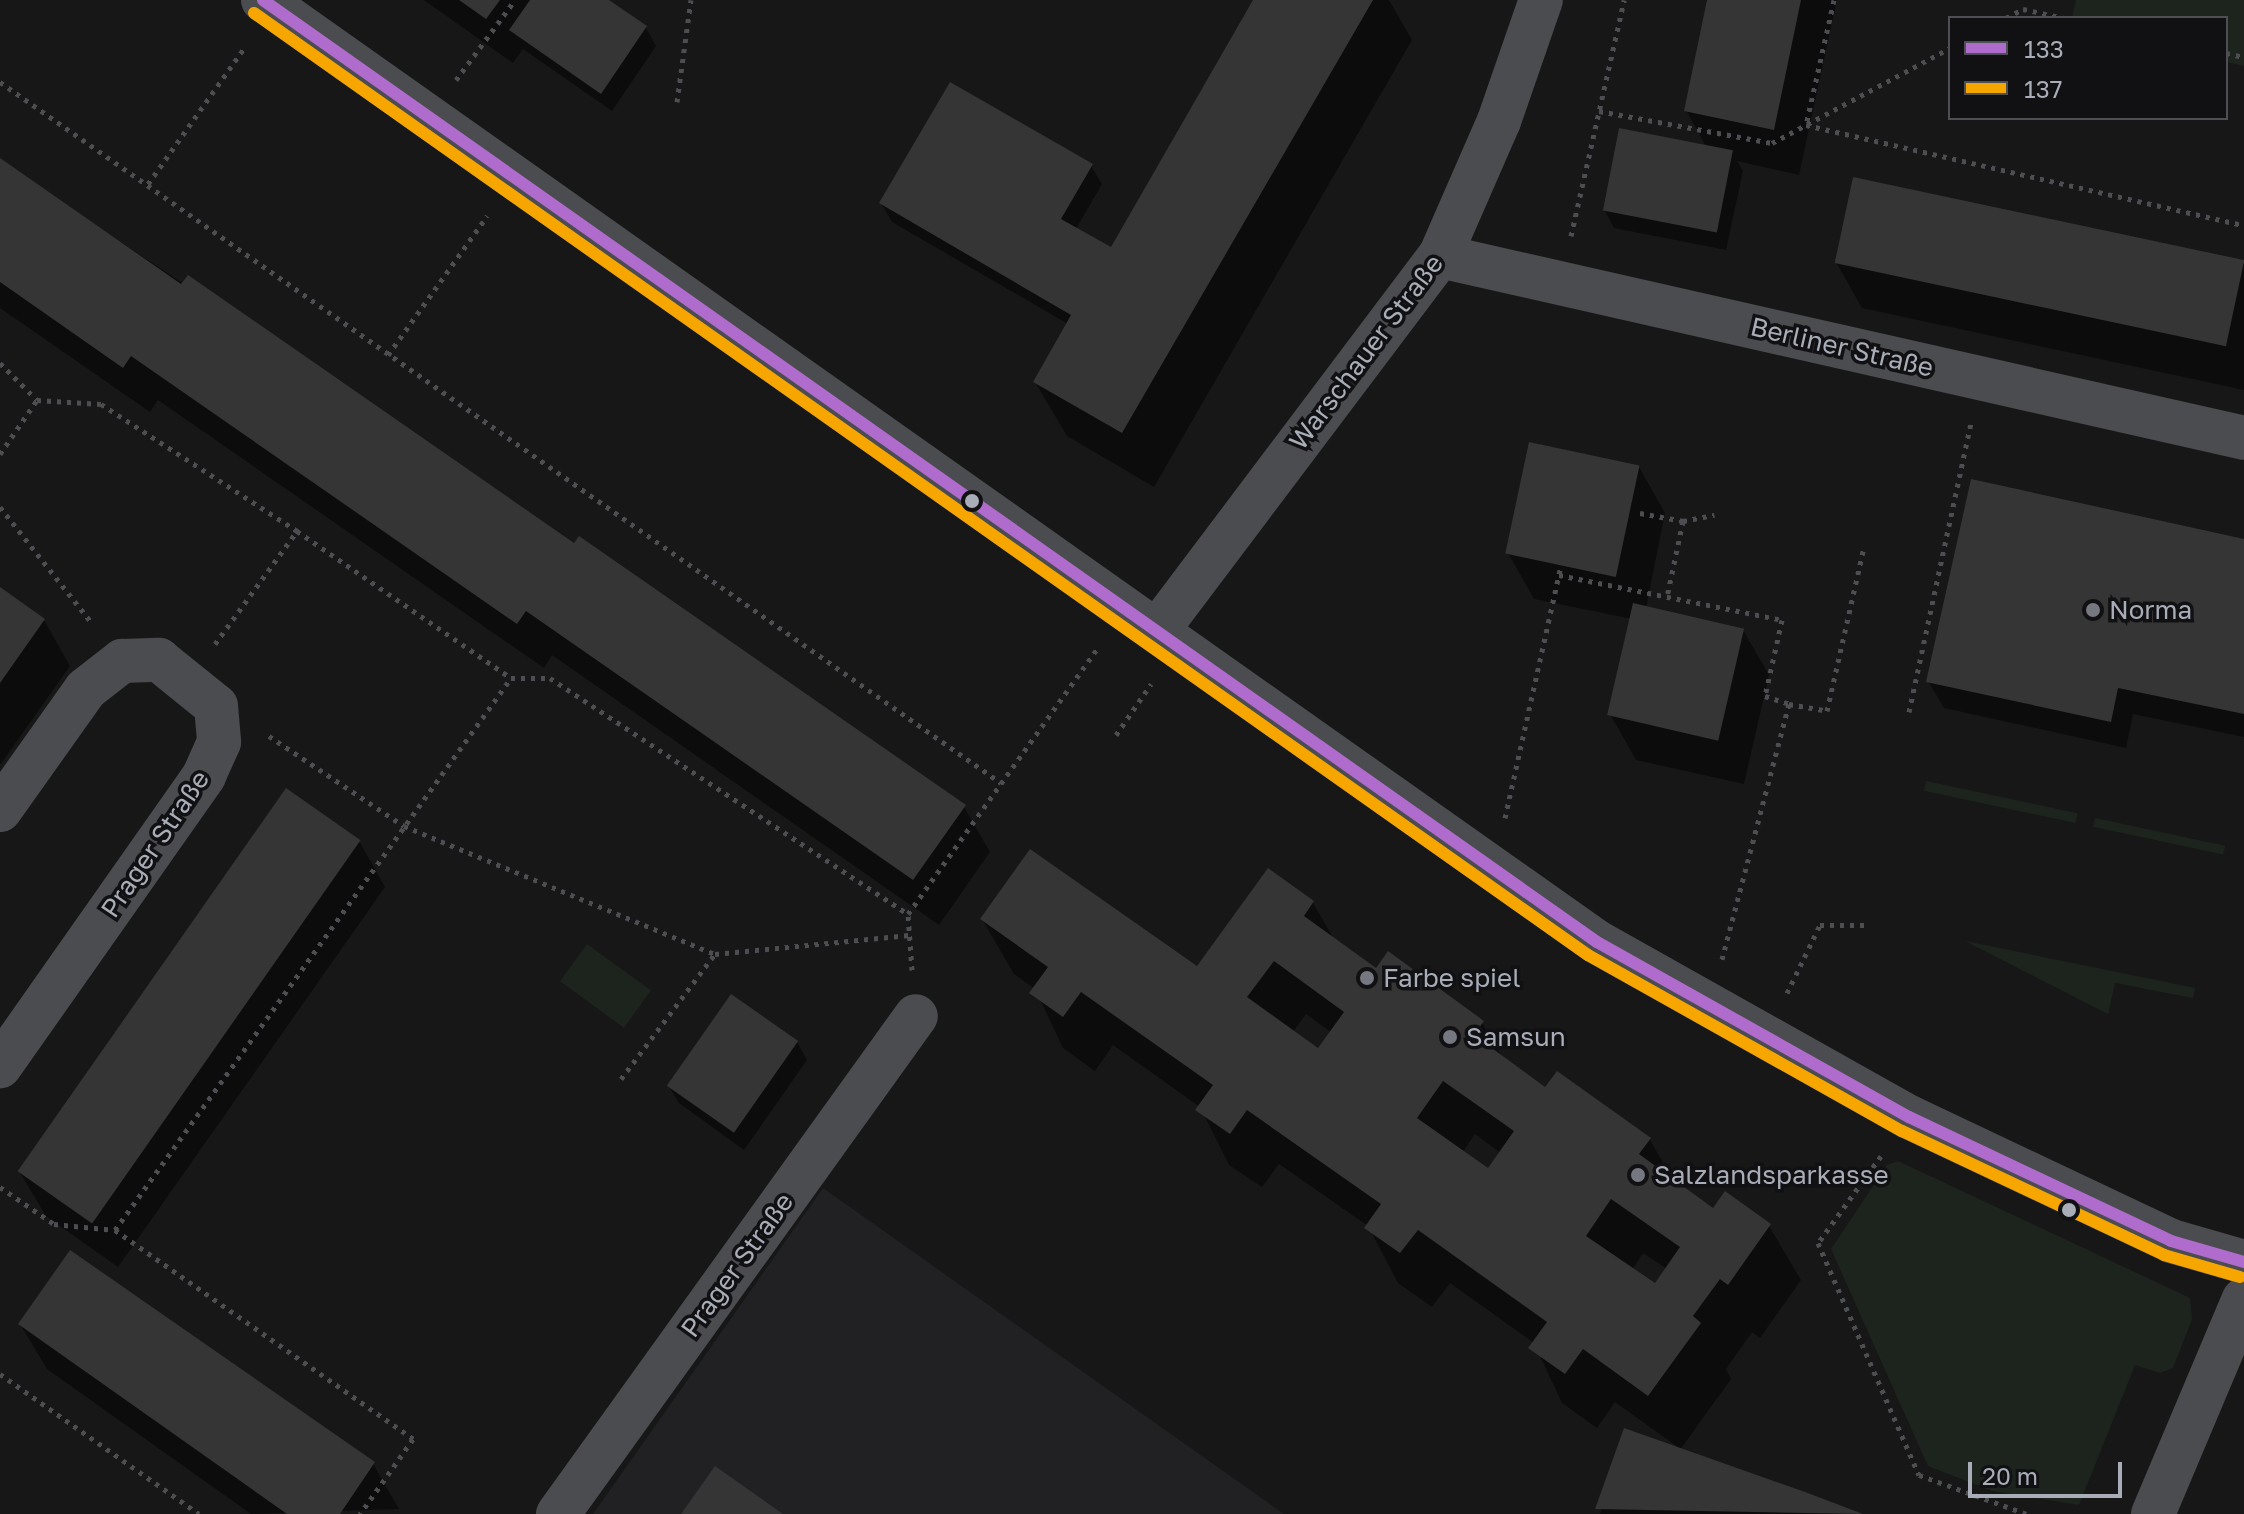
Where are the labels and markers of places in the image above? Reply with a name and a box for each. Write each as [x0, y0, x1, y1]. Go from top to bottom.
unlabelled marker [964, 493, 980, 509]
place label: Norma [2109, 594, 2192, 626]
marker: Norma [2084, 601, 2102, 619]
place label: Farbe spiel [1383, 962, 1520, 994]
marker: Farbe spiel [1358, 969, 1376, 987]
place label: Samsun [1466, 1021, 1566, 1053]
marker: Samsun [1441, 1028, 1459, 1046]
place label: Salzlandsparkasse [1654, 1159, 1889, 1191]
marker: Salzlandsparkasse [1629, 1166, 1647, 1184]
unlabelled marker [2061, 1202, 2077, 1218]

